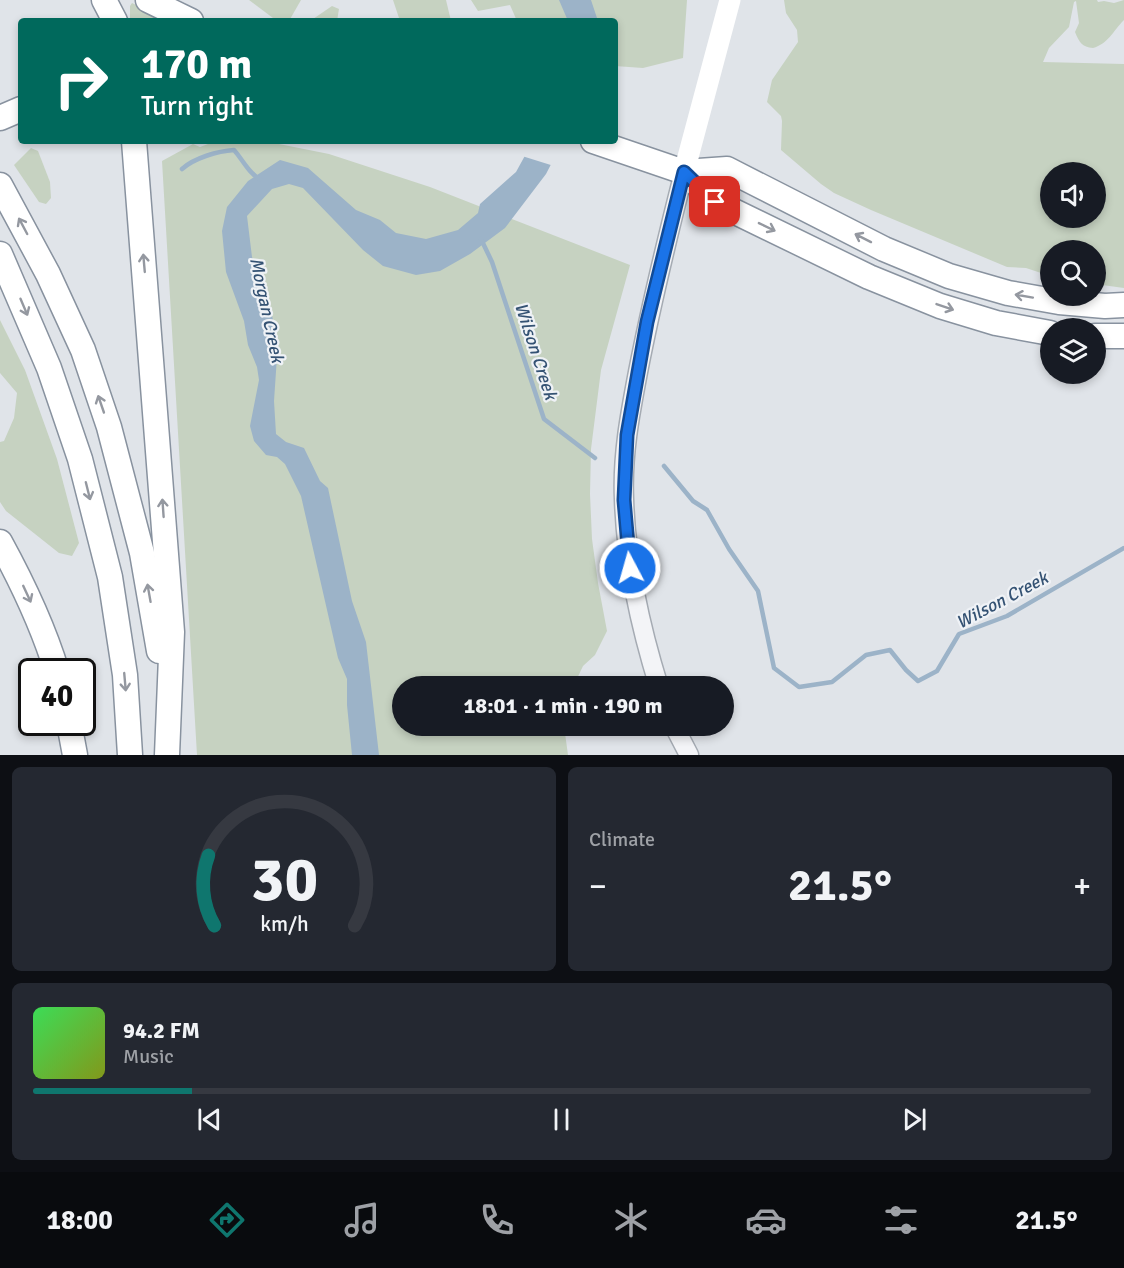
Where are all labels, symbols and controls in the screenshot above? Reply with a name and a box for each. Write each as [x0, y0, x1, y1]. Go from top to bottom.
text: 170 m [141, 39, 252, 90]
icon: right [42, 42, 120, 120]
text: Turn right [141, 90, 254, 123]
map controls [1040, 162, 1106, 384]
button: sound [1040, 162, 1106, 228]
pin [689, 176, 740, 227]
icon: arrive [698, 185, 731, 218]
one-way arrow [17, 218, 29, 235]
one-way arrow [757, 222, 775, 234]
one-way arrow [854, 232, 872, 243]
button: search [1040, 240, 1106, 306]
one-way arrow [139, 253, 150, 273]
water label: Morgan Creek [245, 255, 289, 367]
one-way arrow [1015, 291, 1035, 302]
one-way arrow [19, 298, 30, 316]
water label: Wilson Creek [510, 300, 563, 404]
one-way arrow [935, 302, 953, 313]
button: layers [1040, 318, 1106, 384]
one-way arrow [95, 395, 106, 414]
one-way arrow [83, 481, 95, 500]
one-way arrow [157, 498, 168, 518]
position arrow [598, 536, 662, 600]
water label: Wilson Creek [952, 566, 1053, 633]
one-way arrow [144, 583, 155, 603]
one-way arrow [22, 584, 33, 602]
speed limit sign: 40 [18, 658, 96, 736]
one-way arrow [120, 672, 131, 692]
text: 18:01 · 1 min · 190 m [463, 692, 663, 719]
text: Climate [589, 827, 655, 852]
text: 30 [250, 841, 318, 918]
text: 21.5° [788, 858, 892, 913]
text: − [589, 866, 607, 907]
text: + [1073, 866, 1091, 907]
text: km/h [260, 911, 308, 937]
text: 94.2 FM [123, 1017, 200, 1044]
text: Music [123, 1044, 174, 1069]
icon: previous [193, 1103, 226, 1136]
icon: pause [545, 1103, 578, 1136]
icon: next [898, 1103, 931, 1136]
icon: directions [206, 1199, 248, 1241]
icon: music [341, 1199, 383, 1241]
icon: phone [476, 1199, 518, 1241]
icon: climate [610, 1199, 652, 1241]
icon: car [745, 1199, 787, 1241]
icon: filters [880, 1199, 922, 1241]
text: 18:00 [46, 1204, 113, 1237]
text: 21.5° [1015, 1204, 1077, 1237]

